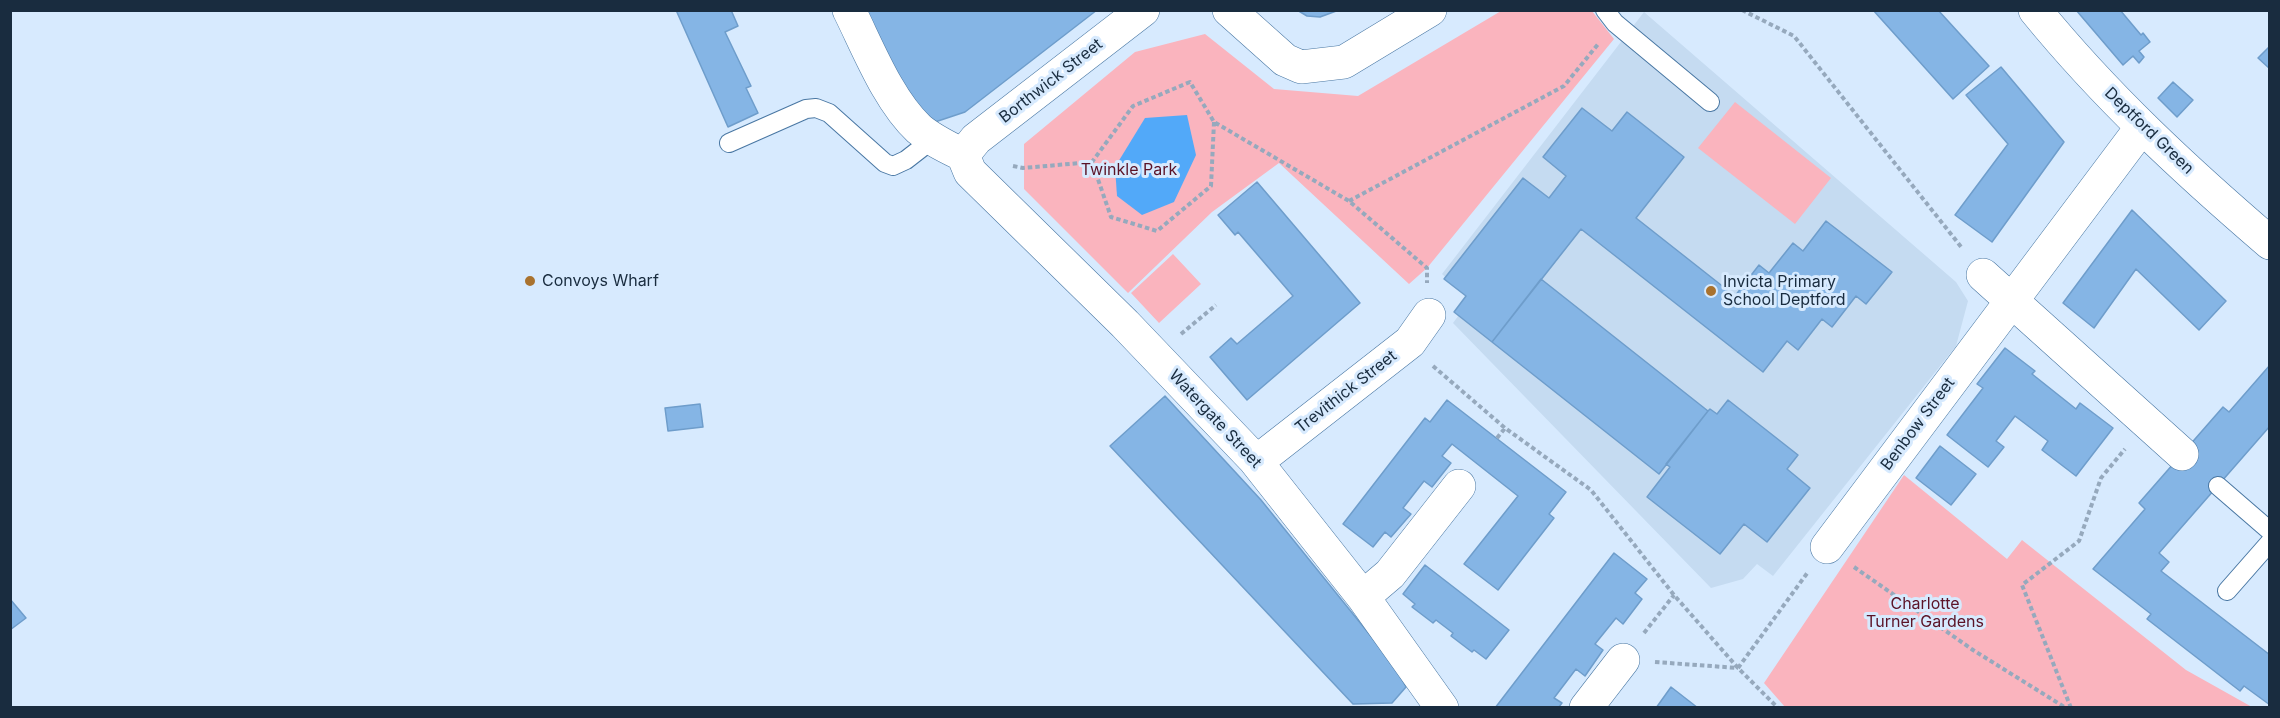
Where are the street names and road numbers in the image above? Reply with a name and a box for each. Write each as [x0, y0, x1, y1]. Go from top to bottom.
street label: Borthwick Street [996, 35, 1106, 127]
street label: Deptford Green [2100, 84, 2198, 178]
street label: Trevithick Street [1292, 347, 1400, 437]
street label: Watergate Street [1165, 366, 1265, 472]
street label: Benbow Street [1877, 374, 1959, 474]

